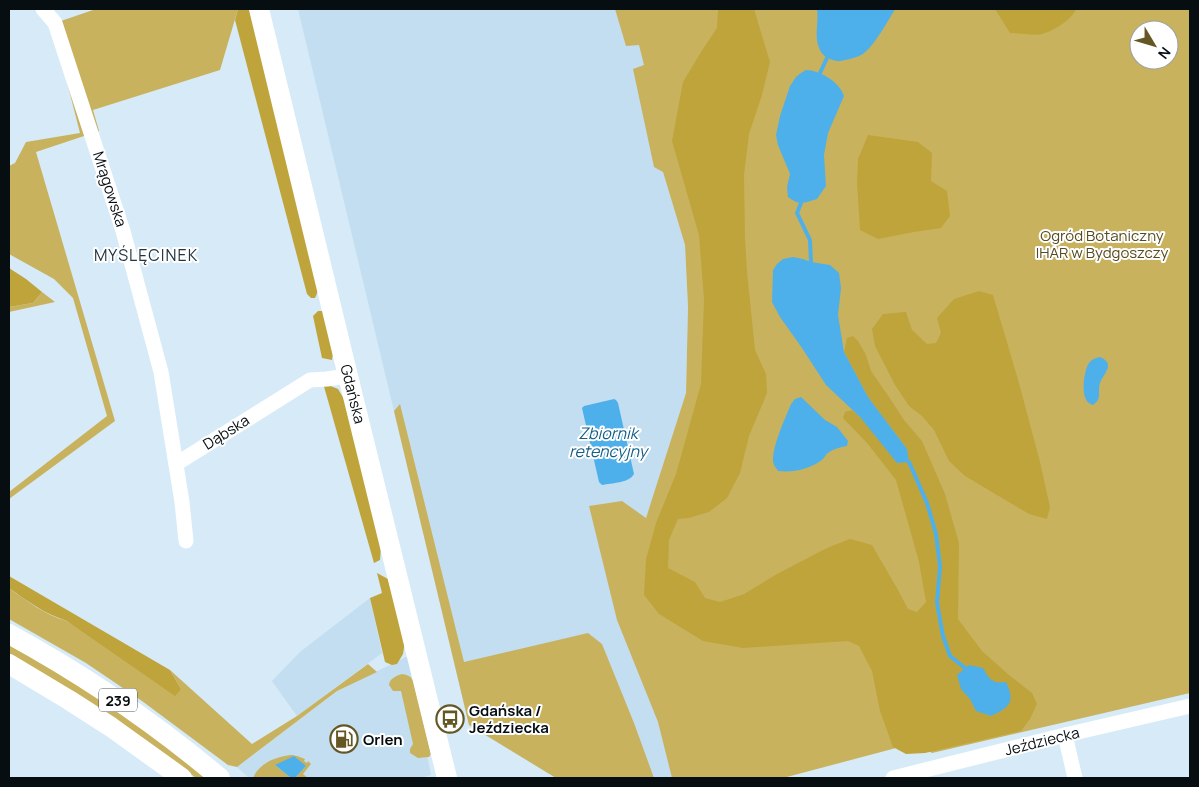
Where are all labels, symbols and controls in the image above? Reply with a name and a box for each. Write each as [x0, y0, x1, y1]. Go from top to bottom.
north arrow [1129, 20, 1179, 70]
text: N [1154, 43, 1175, 63]
street label: Mrągowska [88, 148, 132, 230]
park label: Ogród Botaniczny IHAR w Bydgoszczy [1036, 225, 1168, 263]
district label: MYŚLĘCINEK [94, 244, 198, 266]
street label: Gdańska [336, 362, 370, 426]
street label: Dąbska [199, 410, 253, 454]
water label: Zbiornik retencyjny [569, 422, 650, 462]
road number: 239 [99, 688, 137, 712]
place label: Gdańska / Jeździecka [469, 700, 549, 738]
bus stop icon: Gdańska / Jeździecka [435, 704, 465, 734]
street label: Jeździecka [1002, 722, 1082, 760]
fuel station icon: Orlen [329, 724, 359, 754]
place label: Orlen [363, 729, 403, 750]

